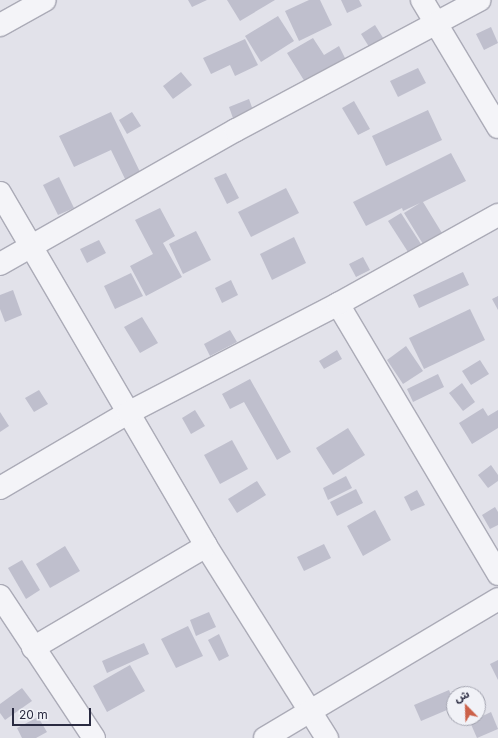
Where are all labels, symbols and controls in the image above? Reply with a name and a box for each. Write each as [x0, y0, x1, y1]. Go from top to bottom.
north arrow [446, 686, 486, 726]
text: ش [452, 686, 471, 705]
scale bar [14, 700, 93, 726]
text: 20 m [19, 707, 48, 722]

